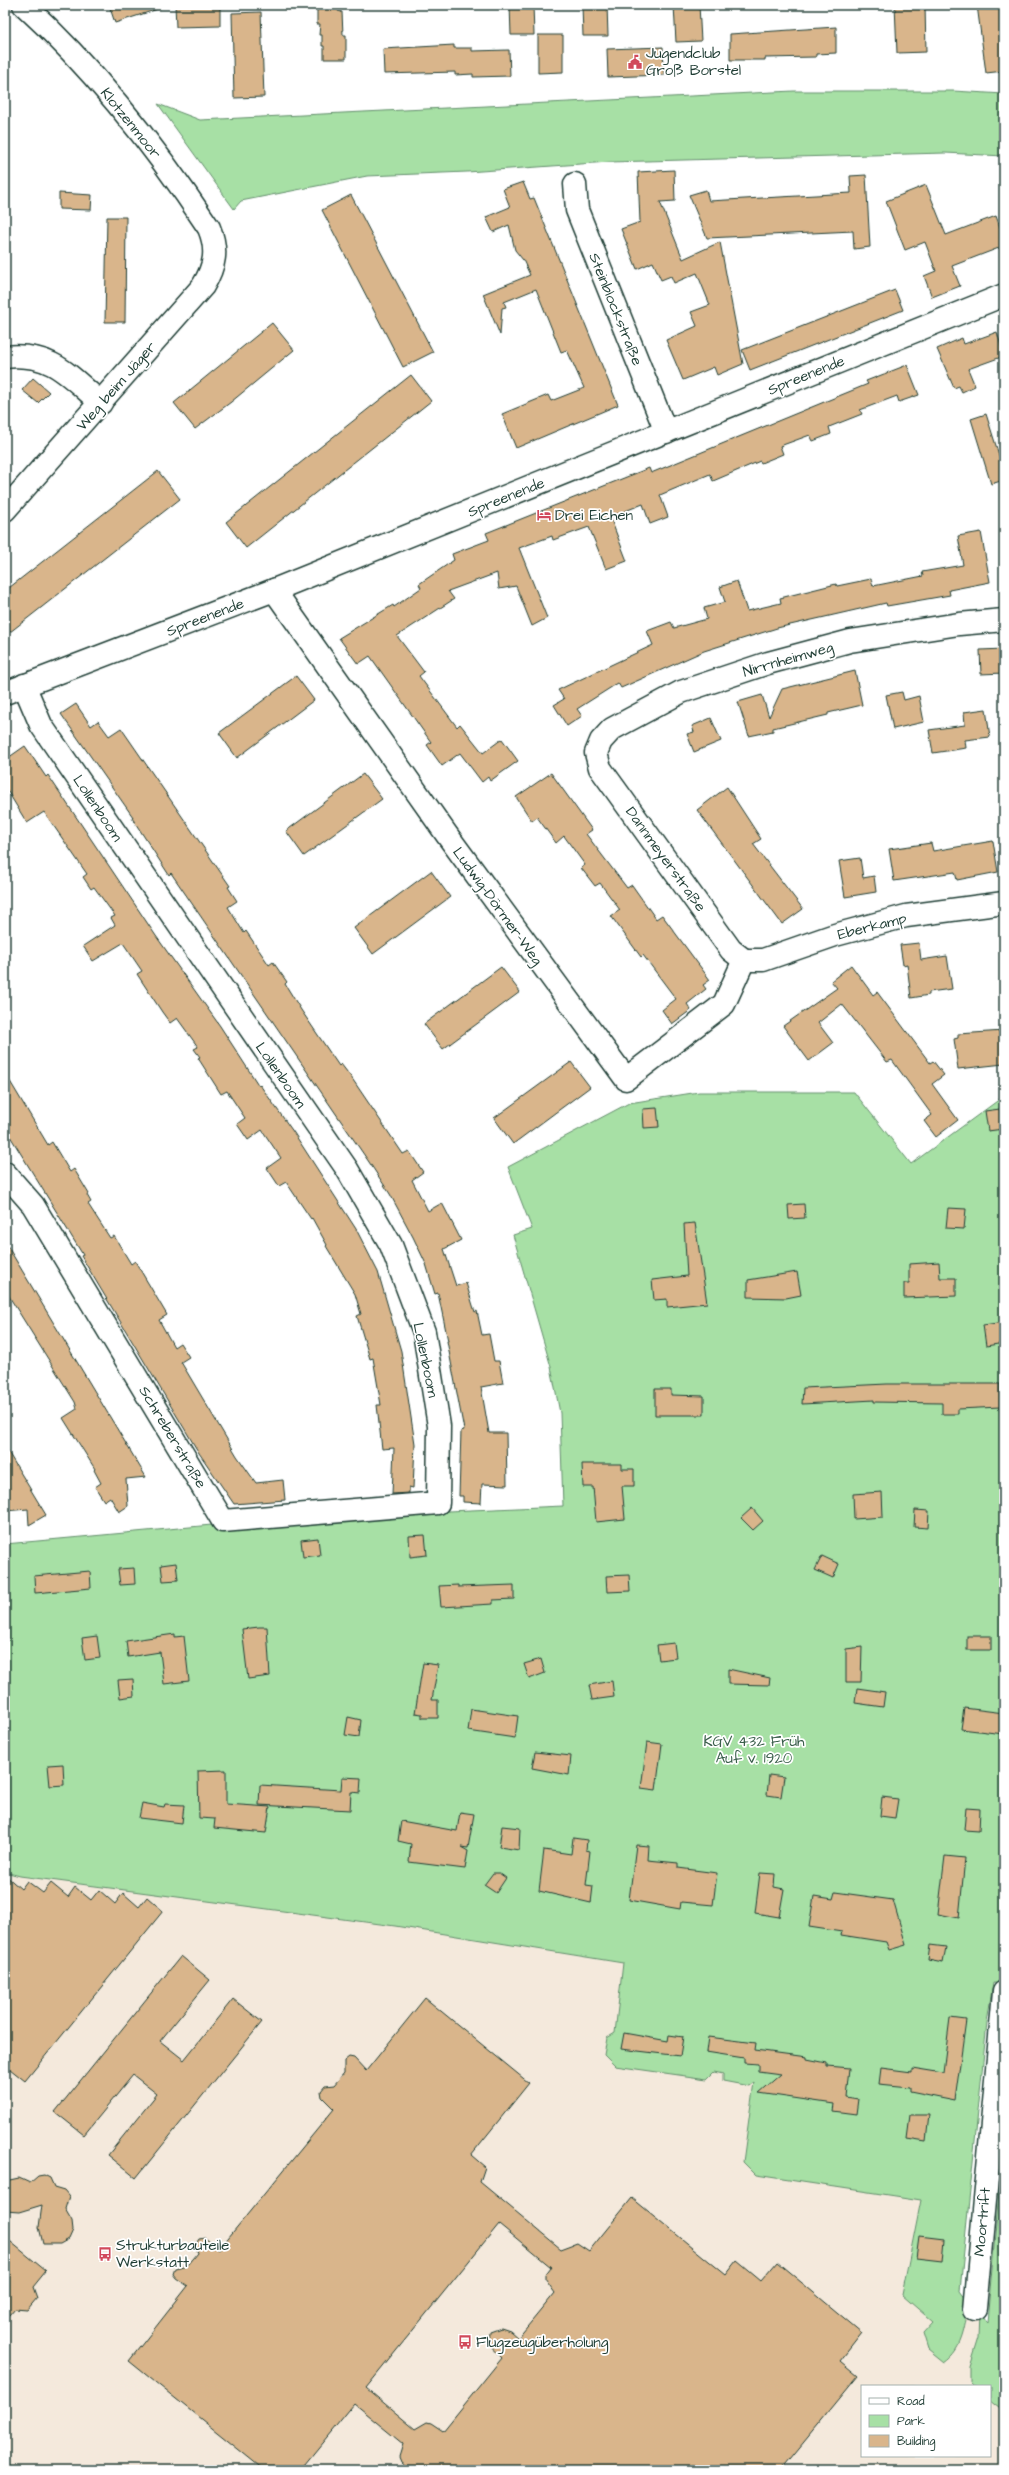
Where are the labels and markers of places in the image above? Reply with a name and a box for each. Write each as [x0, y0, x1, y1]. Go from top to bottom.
place label: Jugendclub Groß Borstel [646, 43, 741, 81]
public building icon: Jugendclub Groß Borstel [627, 54, 643, 70]
place label: Drei Eichen [555, 505, 634, 526]
hotel icon: Drei Eichen [536, 507, 552, 523]
place label: Strukturbauteile Werkstatt [116, 2235, 229, 2273]
bus stop icon: Strukturbauteile Werkstatt [97, 2246, 113, 2262]
place label: Flugzeugüberholung [476, 2332, 609, 2354]
bus stop icon: Flugzeugüberholung [457, 2334, 473, 2350]

